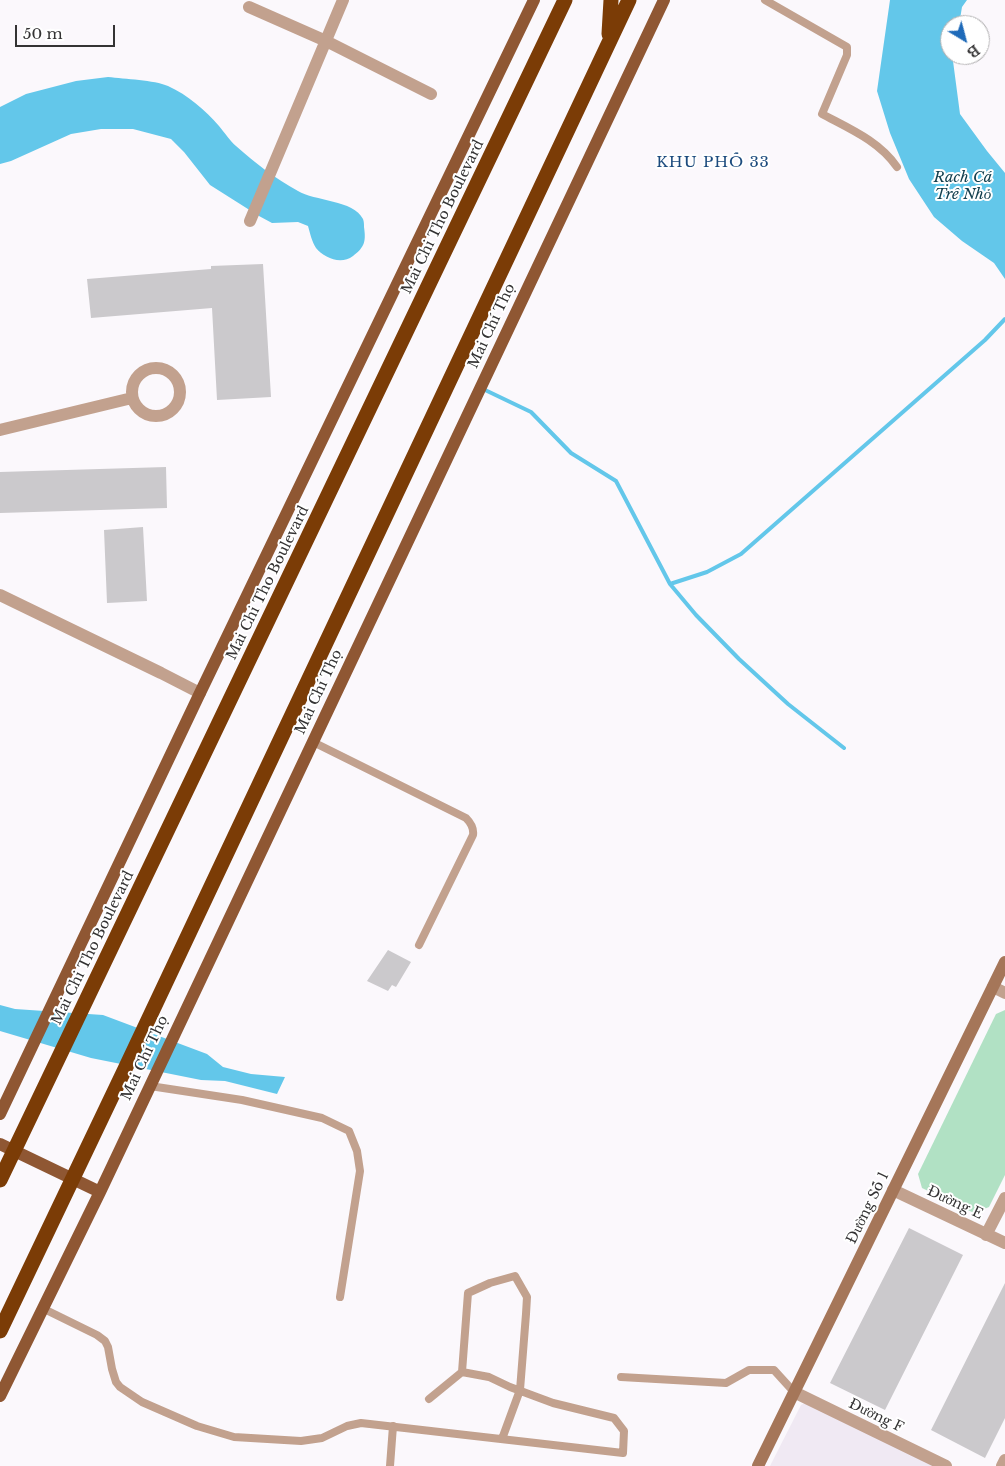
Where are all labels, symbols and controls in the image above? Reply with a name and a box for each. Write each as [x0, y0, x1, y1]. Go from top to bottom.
scale bar [18, 15, 118, 47]
north arrow [940, 15, 990, 65]
text: 50 m [23, 24, 63, 43]
text: B [964, 41, 983, 62]
street label: Mai Chi Tho Boulevard [398, 137, 488, 297]
district label: KHU PHỐ 33 [655, 154, 771, 172]
water label: Rạch Cá Trê Nhỏ [934, 169, 992, 204]
street label: Mai Chí Thọ [465, 281, 519, 371]
street label: Mai Chi Tho Boulevard [223, 503, 313, 663]
street label: Mai Chí Thọ [292, 647, 346, 737]
street label: Mai Chi Tho Boulevard [48, 868, 138, 1028]
street label: Mai Chí Thọ [118, 1013, 172, 1103]
street label: Đường Số 1 [843, 1169, 893, 1247]
street label: Đường E [924, 1183, 986, 1223]
street label: Đường F [846, 1396, 906, 1436]

